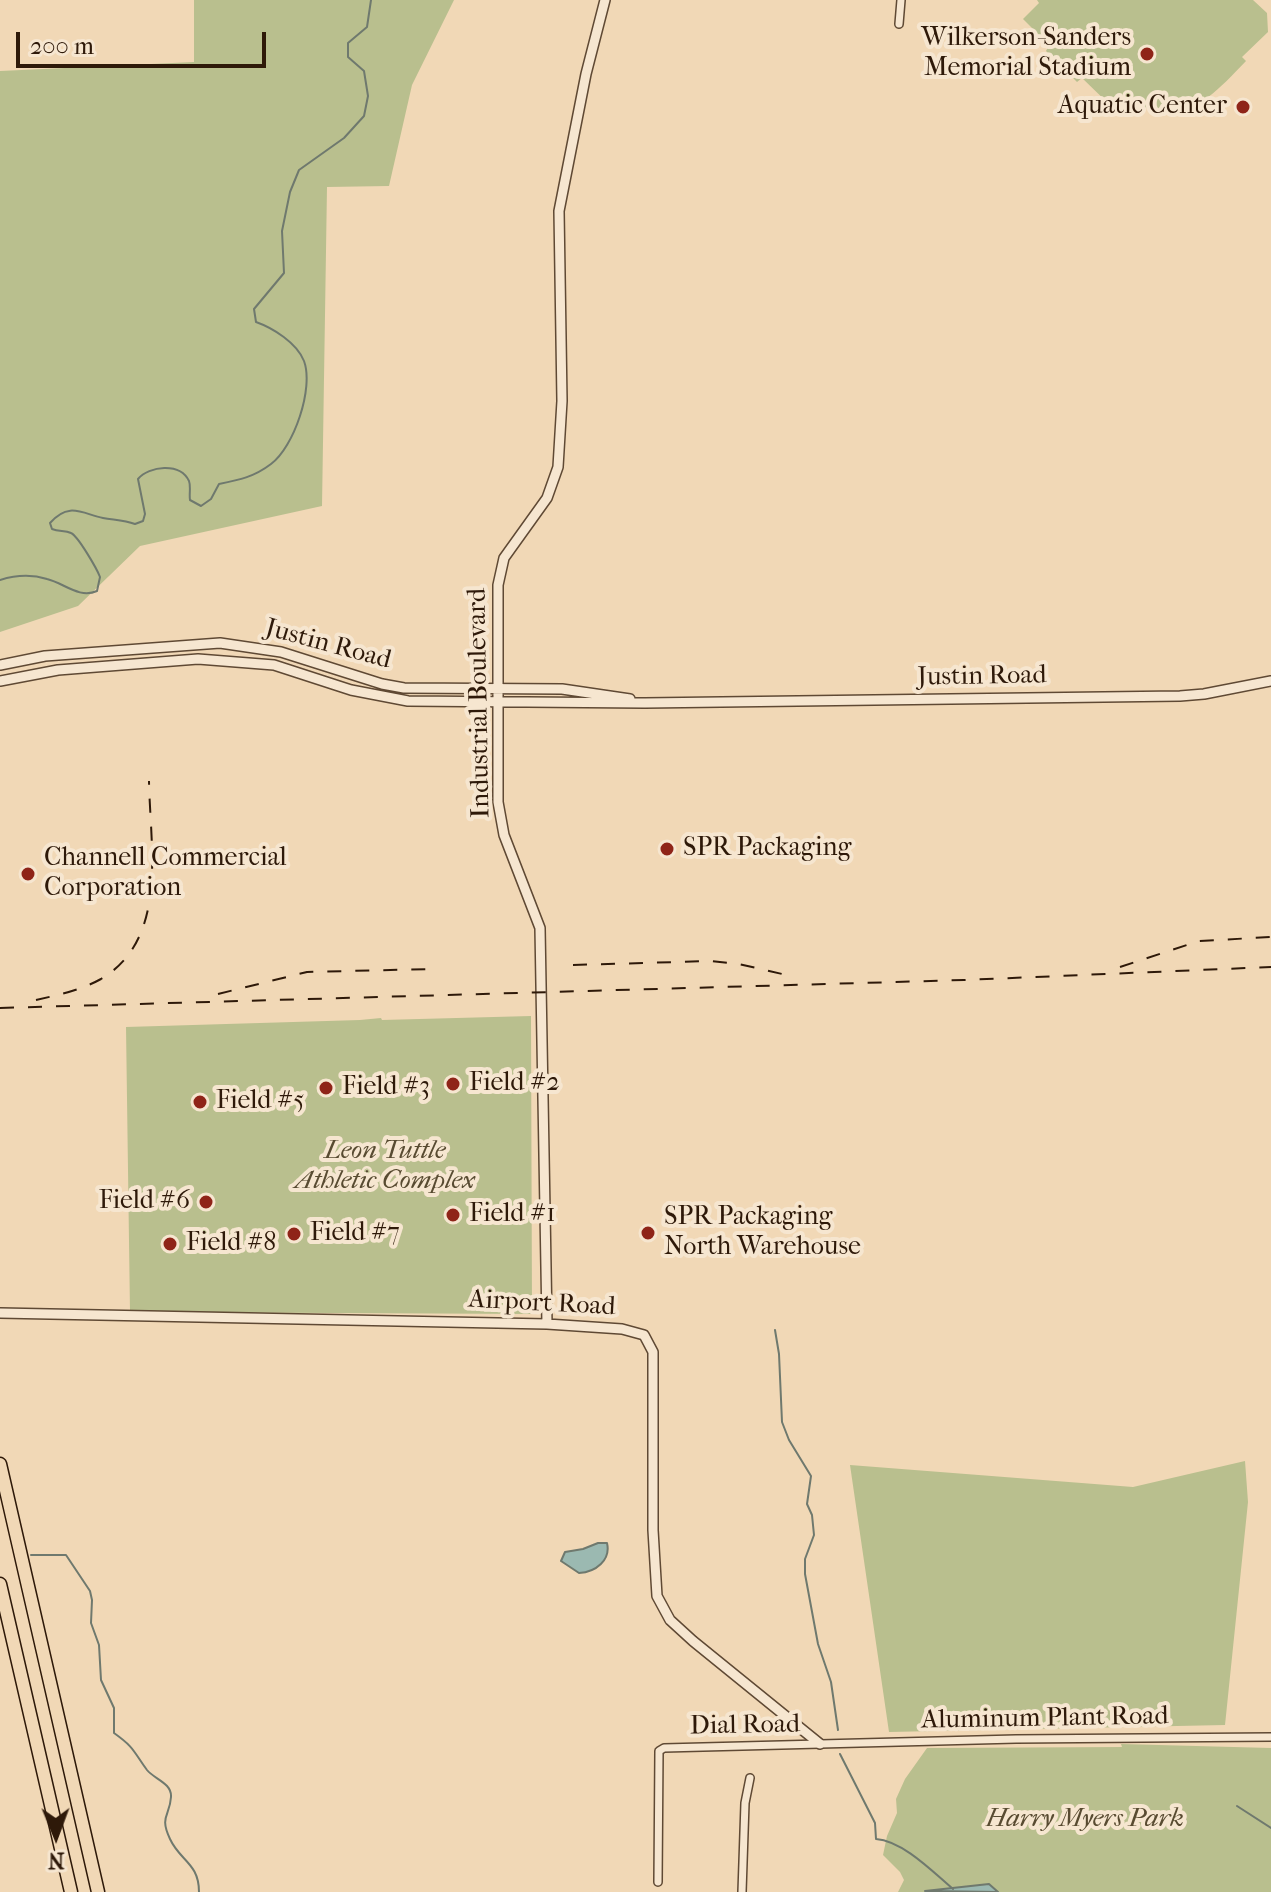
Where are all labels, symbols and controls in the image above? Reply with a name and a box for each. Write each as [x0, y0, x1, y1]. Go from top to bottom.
scale bar [20, 16, 270, 66]
place label: Wilkerson-Sanders Memorial Stadium [921, 23, 1131, 84]
text: 200 m [30, 32, 94, 60]
marker: Wilkerson-Sanders Memorial Stadium [1138, 45, 1156, 63]
place label: Aquatic Center [1058, 91, 1227, 123]
marker: Aquatic Center [1234, 98, 1252, 116]
street label: Industrial Boulevard [462, 588, 498, 818]
street label: Justin Road [262, 613, 394, 677]
street label: Justin Road [917, 660, 1047, 694]
place label: SPR Packaging [683, 833, 851, 865]
marker: SPR Packaging [658, 840, 676, 858]
place label: Channell Commercial Corporation [44, 843, 287, 904]
marker: Channell Commercial Corporation [19, 865, 37, 883]
place label: Field #2 [469, 1068, 560, 1100]
place label: Field #3 [342, 1072, 430, 1104]
marker: Field #2 [444, 1075, 462, 1093]
marker: Field #3 [317, 1079, 335, 1097]
place label: Field #5 [216, 1086, 305, 1118]
marker: Field #5 [191, 1093, 209, 1111]
park label: Leon Tuttle Athletic Complex [295, 1136, 475, 1198]
place label: Field #6 [99, 1186, 190, 1218]
marker: Field #6 [197, 1193, 215, 1211]
place label: Field #1 [469, 1199, 556, 1231]
place label: SPR Packaging North Warehouse [664, 1202, 861, 1264]
marker: Field #1 [444, 1206, 462, 1224]
place label: Field #7 [310, 1218, 400, 1250]
marker: SPR Packaging North Warehouse [639, 1224, 657, 1242]
marker: Field #7 [285, 1225, 303, 1243]
place label: Field #8 [186, 1228, 276, 1260]
marker: Field #8 [161, 1235, 179, 1253]
street label: Airport Road [468, 1285, 616, 1323]
street label: Aluminum Plant Road [921, 1701, 1169, 1737]
street label: Dial Road [690, 1709, 800, 1743]
north arrow [16, 1796, 96, 1876]
park label: Harry Myers Park [986, 1804, 1184, 1836]
text: N [48, 1847, 65, 1873]

